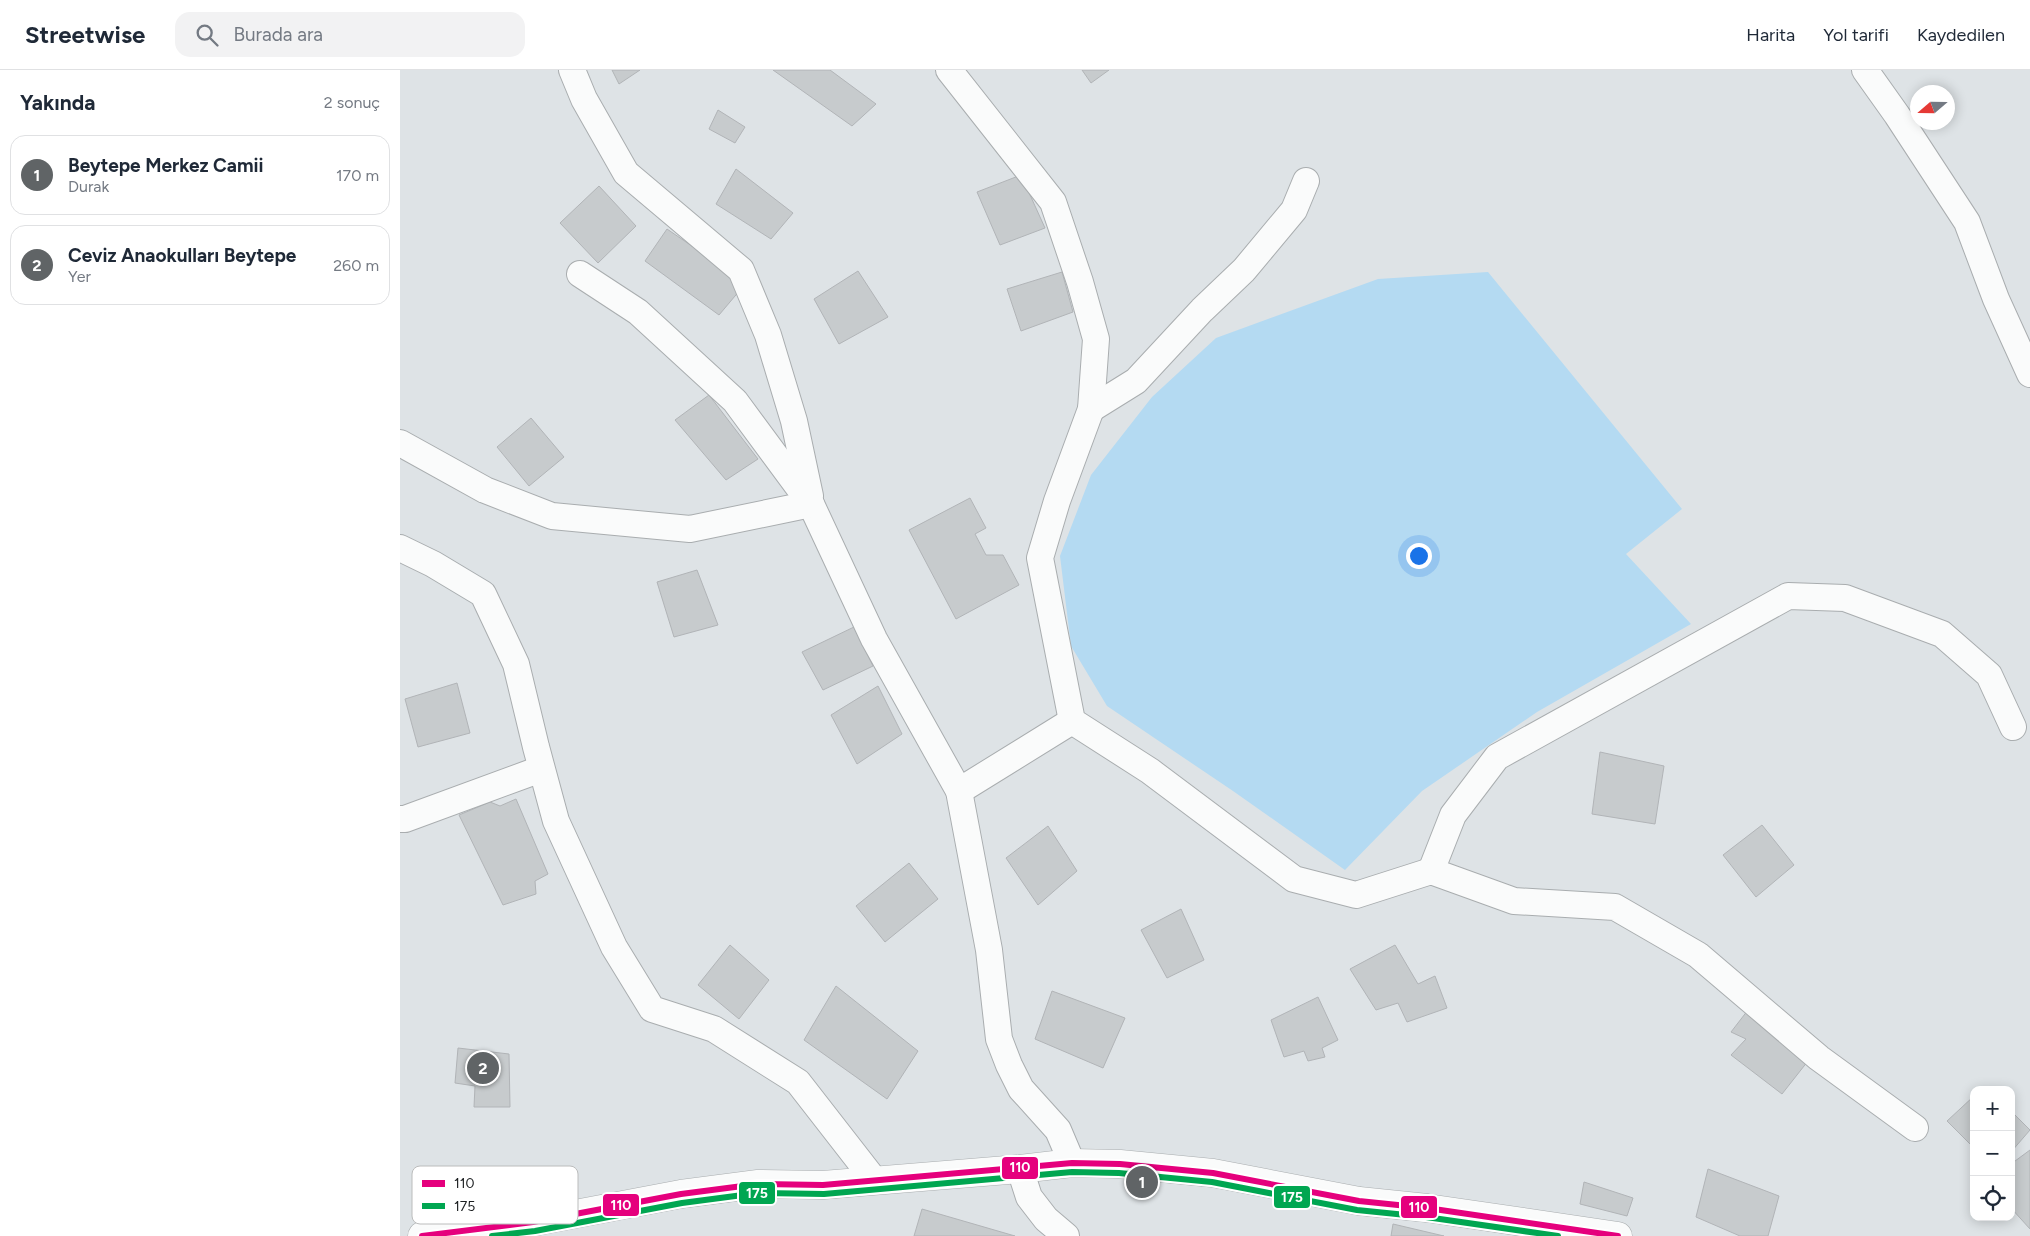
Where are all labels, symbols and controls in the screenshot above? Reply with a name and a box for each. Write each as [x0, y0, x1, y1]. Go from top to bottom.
search box [175, 12, 525, 57]
text: Streetwise [25, 20, 145, 49]
icon: search [193, 21, 221, 49]
text: Burada ara [233, 23, 323, 46]
text: Harita [1746, 24, 1795, 46]
text: Yol tarifi [1823, 24, 1889, 46]
text: Kaydedilen [1917, 24, 2005, 46]
north arrow [1910, 85, 1955, 130]
text: Yakında [20, 90, 95, 115]
text: 2 sonuç [324, 93, 380, 112]
text: Beytepe Merkez Camii [68, 154, 263, 177]
text: 1 [34, 166, 40, 185]
text: 170 m [336, 166, 379, 185]
text: Durak [68, 177, 109, 196]
text: Ceviz Anaokulları Beytepe [68, 244, 296, 267]
text: 2 [32, 256, 42, 275]
text: 260 m [333, 256, 379, 275]
text: Yer [68, 267, 91, 286]
your location [1406, 543, 1432, 569]
pin: 2 [467, 1049, 499, 1087]
map controls [1970, 1086, 2015, 1221]
button: + [1970, 1086, 2015, 1131]
button: − [1970, 1131, 2015, 1176]
line badge: 110 [1001, 1156, 1039, 1180]
text: 110 [1010, 1159, 1030, 1176]
pin: 1 [1126, 1163, 1158, 1201]
legend [412, 1166, 578, 1224]
text: 110 [454, 1175, 475, 1192]
button: locate [1970, 1176, 2015, 1221]
line badge: 175 [738, 1181, 776, 1205]
text: 175 [746, 1185, 768, 1202]
line badge: 175 [1273, 1185, 1311, 1209]
text: 175 [1281, 1189, 1303, 1206]
line badge: 110 [602, 1193, 640, 1217]
line badge: 110 [1400, 1195, 1438, 1219]
text: 110 [611, 1197, 631, 1214]
text: 175 [454, 1198, 475, 1215]
text: 110 [1409, 1199, 1429, 1216]

